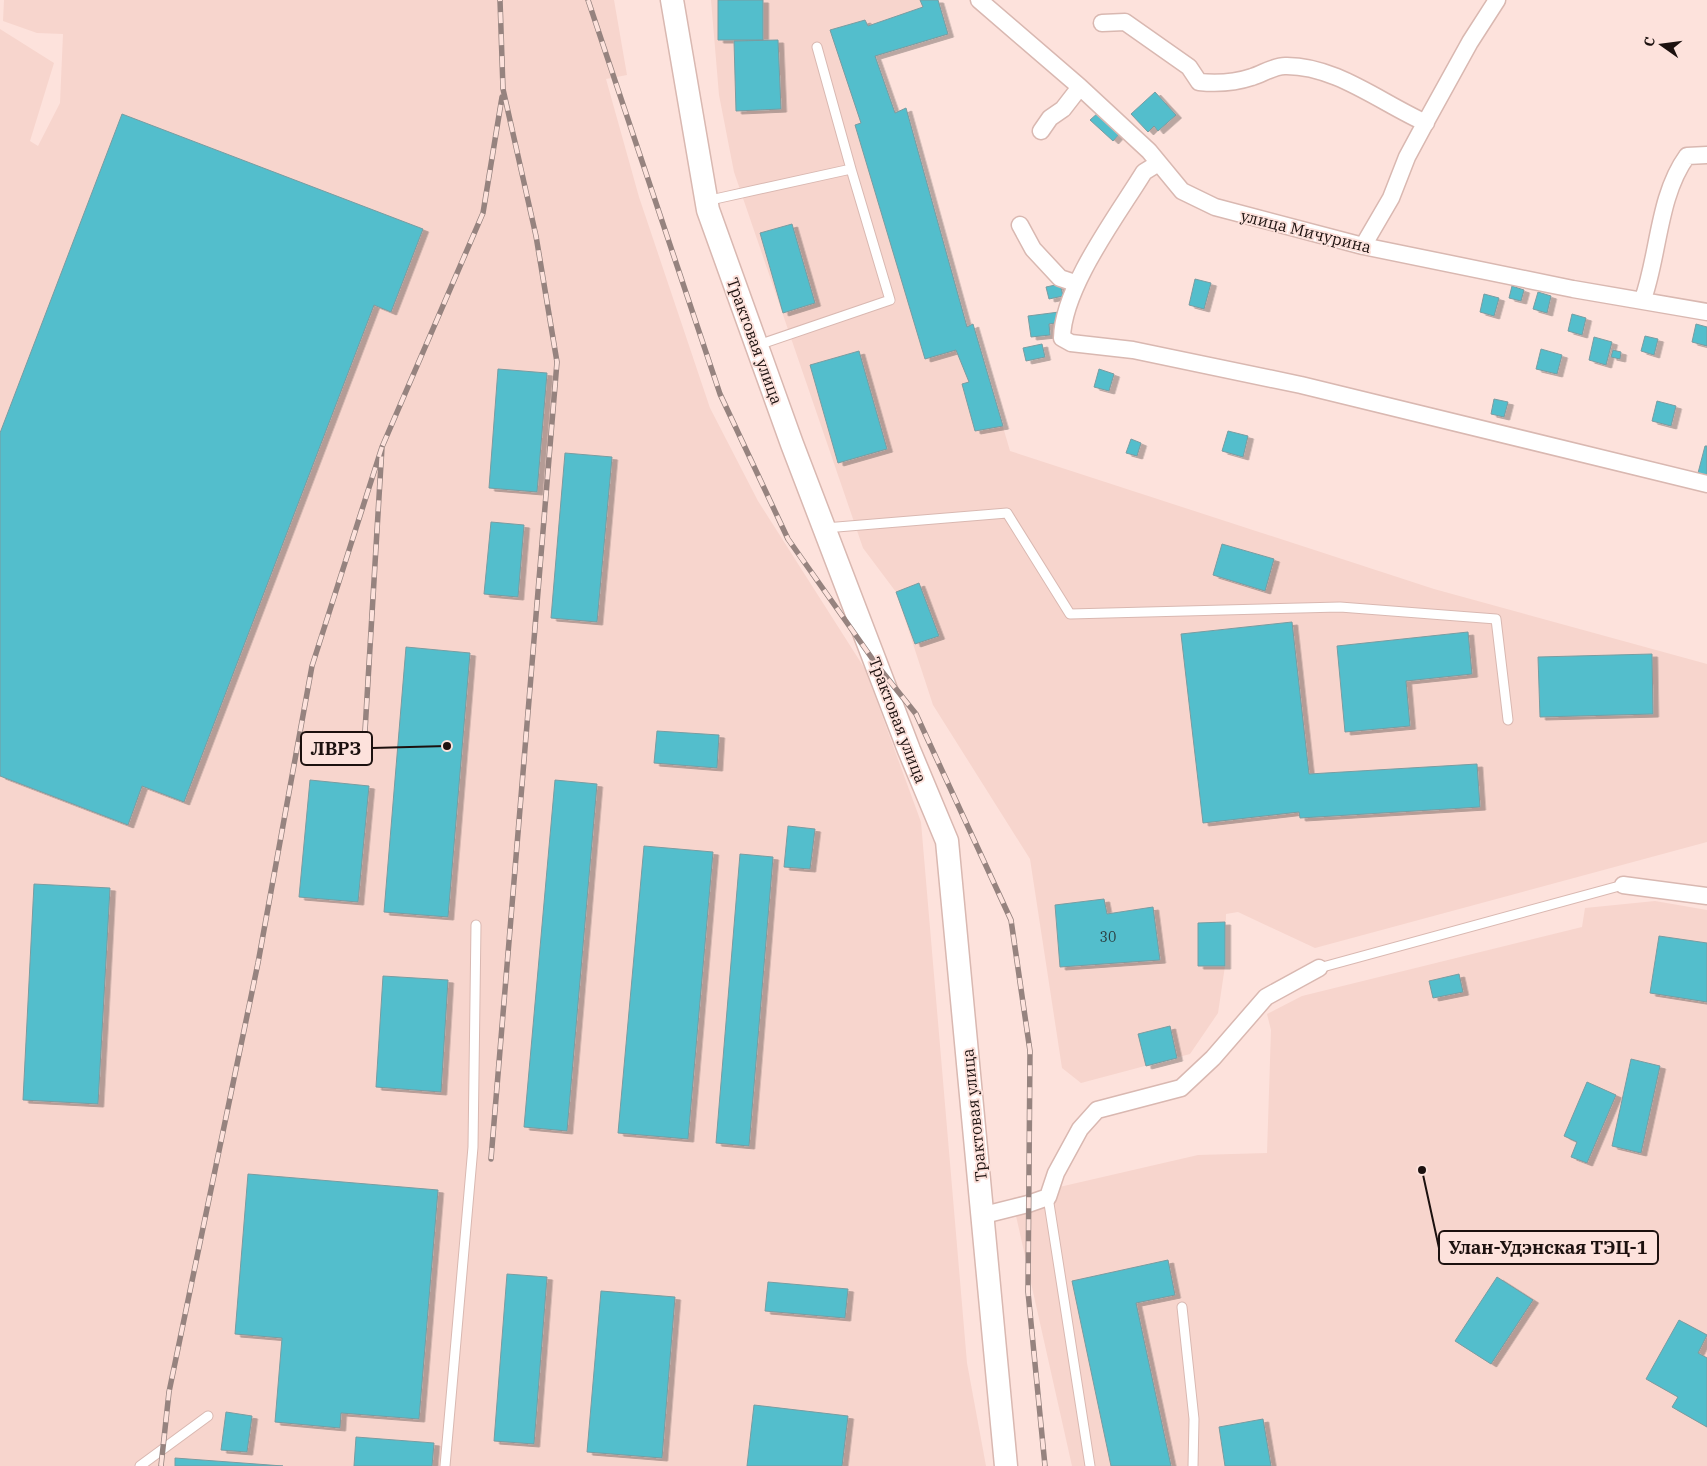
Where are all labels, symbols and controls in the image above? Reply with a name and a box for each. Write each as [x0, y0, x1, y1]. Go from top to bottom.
north arrow [1637, 20, 1687, 70]
text: С [1640, 35, 1659, 49]
street label: улица Мичурина [1239, 205, 1374, 257]
street label: Трактовая улица [723, 275, 787, 407]
street label: Трактовая улица [865, 654, 931, 786]
callout: ЛВРЗ [301, 732, 372, 765]
text: ЛВРЗ [311, 737, 361, 760]
house number: 30 [1100, 928, 1116, 946]
street label: Трактовая улица [957, 1047, 991, 1182]
callout: Улан-Удэнская ТЭЦ-1 [1439, 1231, 1658, 1264]
text: Улан-Удэнская ТЭЦ-1 [1448, 1236, 1648, 1259]

